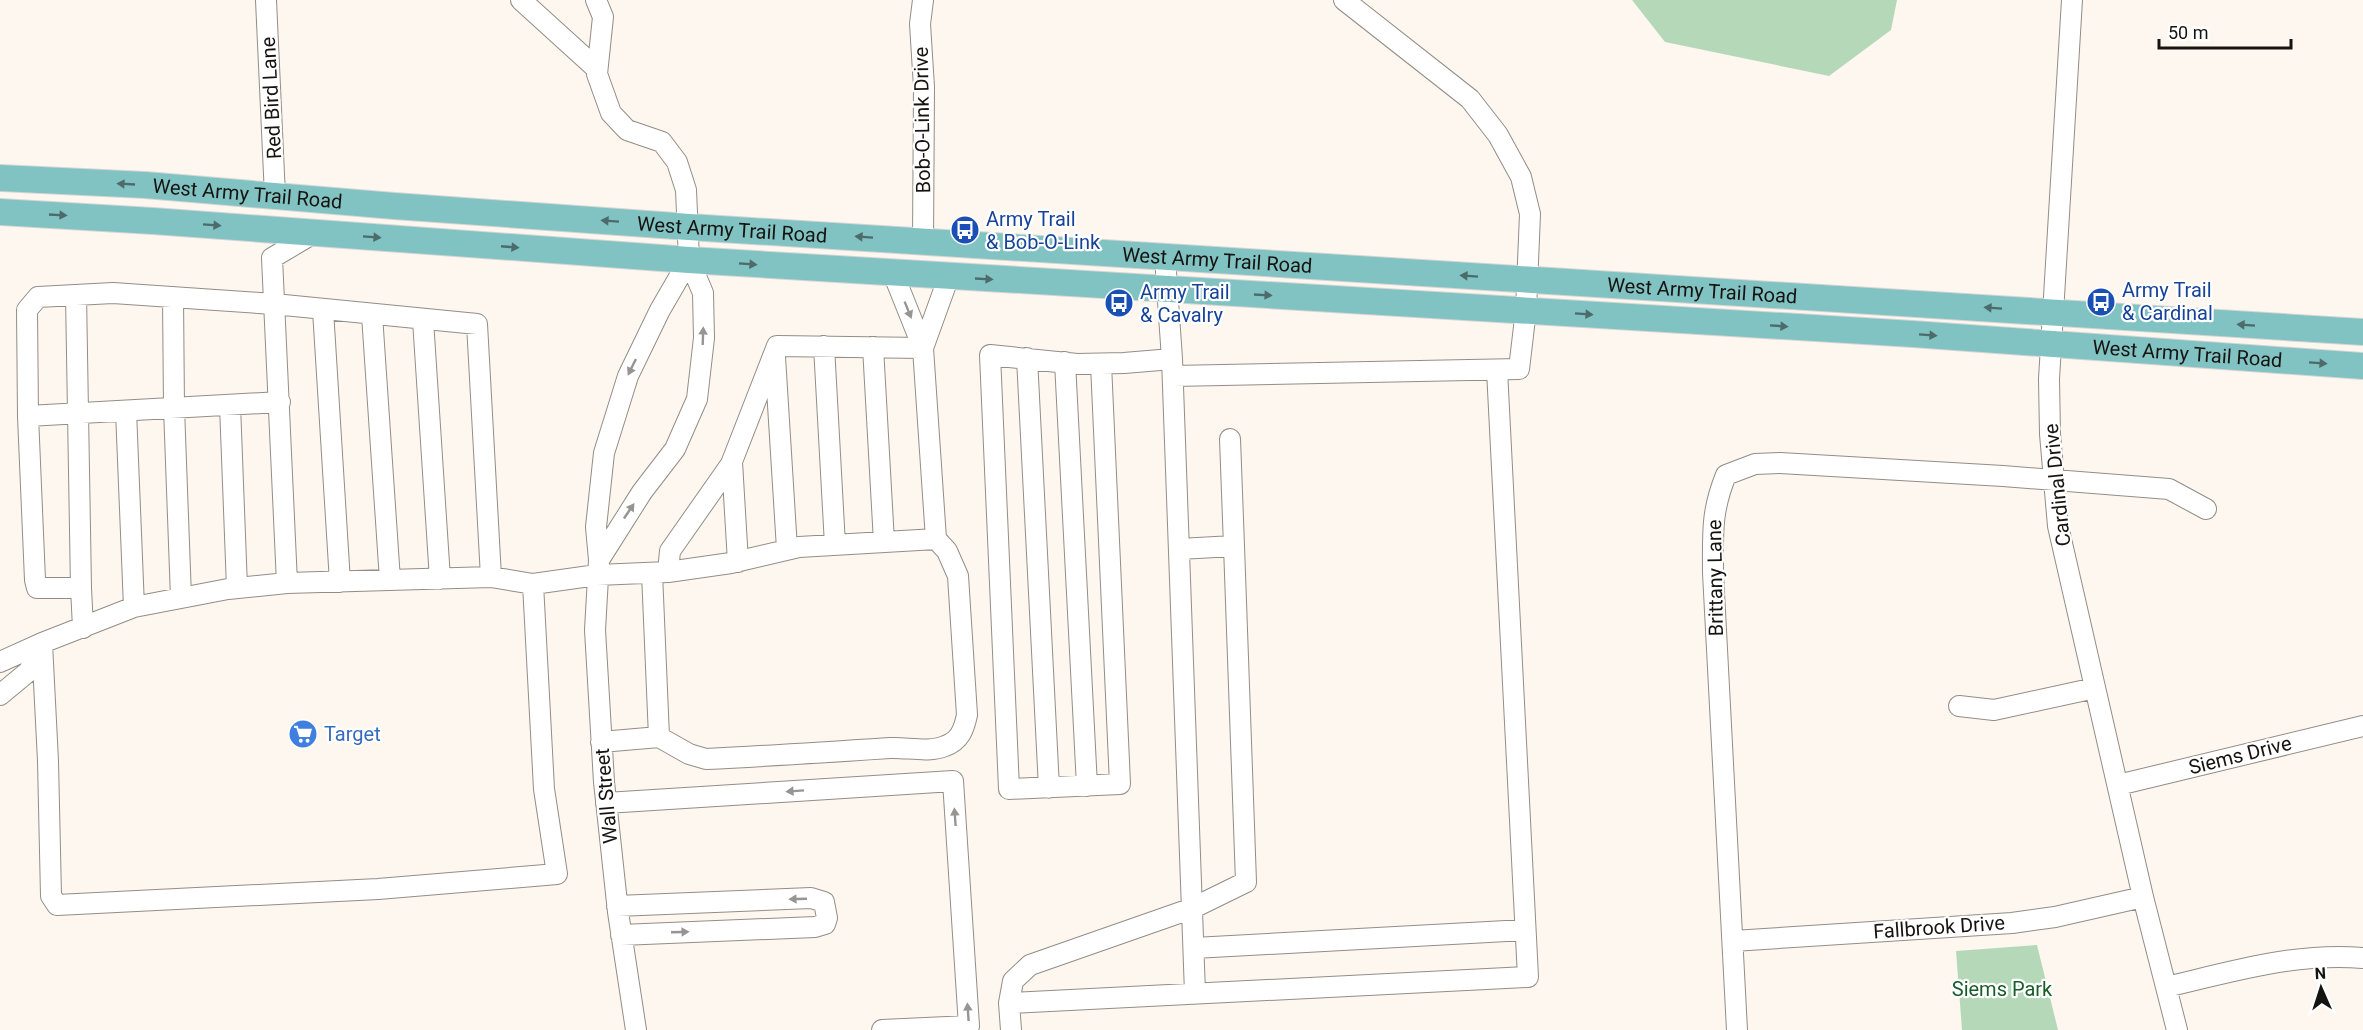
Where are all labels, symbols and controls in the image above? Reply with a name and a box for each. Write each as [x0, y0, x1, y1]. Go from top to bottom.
scale bar [2159, 12, 2291, 50]
text: 50 m [2168, 22, 2208, 43]
street label: Red Bird Lane [256, 36, 286, 160]
street label: Bob-O-Link Drive [909, 46, 935, 194]
street label: West Army Trail Road [152, 174, 343, 214]
one-way arrow [117, 180, 136, 189]
place label: Army Trail & Bob-O-Link [986, 207, 1101, 254]
one-way arrow [49, 211, 68, 220]
street label: West Army Trail Road [636, 211, 828, 248]
bus stop icon: Army Trail & Bob-O-Link [949, 214, 981, 246]
one-way arrow [600, 216, 619, 226]
one-way arrow [202, 220, 221, 230]
one-way arrow [363, 232, 382, 242]
one-way arrow [855, 233, 874, 242]
one-way arrow [500, 242, 519, 252]
street label: West Army Trail Road [1121, 242, 1313, 278]
one-way arrow [738, 259, 757, 269]
one-way arrow [1459, 271, 1478, 281]
street label: West Army Trail Road [1606, 273, 1798, 308]
one-way arrow [975, 274, 994, 283]
place label: Army Trail & Cardinal [2122, 278, 2213, 325]
place label: Army Trail & Cavalry [1140, 280, 1230, 327]
bus stop icon: Army Trail & Cardinal [2085, 286, 2117, 318]
bus stop icon: Army Trail & Cavalry [1103, 287, 1135, 319]
one-way arrow [1253, 291, 1272, 300]
one-way arrow [903, 302, 913, 320]
one-way arrow [1984, 304, 2003, 313]
one-way arrow [1575, 309, 1594, 318]
one-way arrow [2237, 320, 2256, 330]
one-way arrow [1769, 321, 1788, 331]
one-way arrow [698, 326, 708, 345]
one-way arrow [1918, 331, 1937, 340]
street label: West Army Trail Road [2092, 335, 2283, 372]
one-way arrow [2308, 358, 2327, 368]
one-way arrow [627, 359, 637, 376]
street label: Cardinal Drive [2039, 422, 2075, 548]
one-way arrow [623, 503, 635, 519]
street label: Brittany Lane [1702, 519, 1728, 637]
supermarket icon: Target [287, 718, 319, 750]
place label: Target [324, 722, 381, 746]
street label: Siems Drive [2186, 731, 2294, 779]
street label: Wall Street [590, 747, 622, 845]
one-way arrow [785, 786, 804, 795]
one-way arrow [950, 808, 960, 827]
one-way arrow [788, 894, 807, 903]
street label: Fallbrook Drive [1872, 910, 2006, 944]
one-way arrow [670, 928, 689, 937]
north arrow [2291, 958, 2351, 1018]
text: N [2314, 964, 2326, 983]
park label: Siems Park [1952, 977, 2053, 1001]
one-way arrow [963, 1002, 973, 1021]

